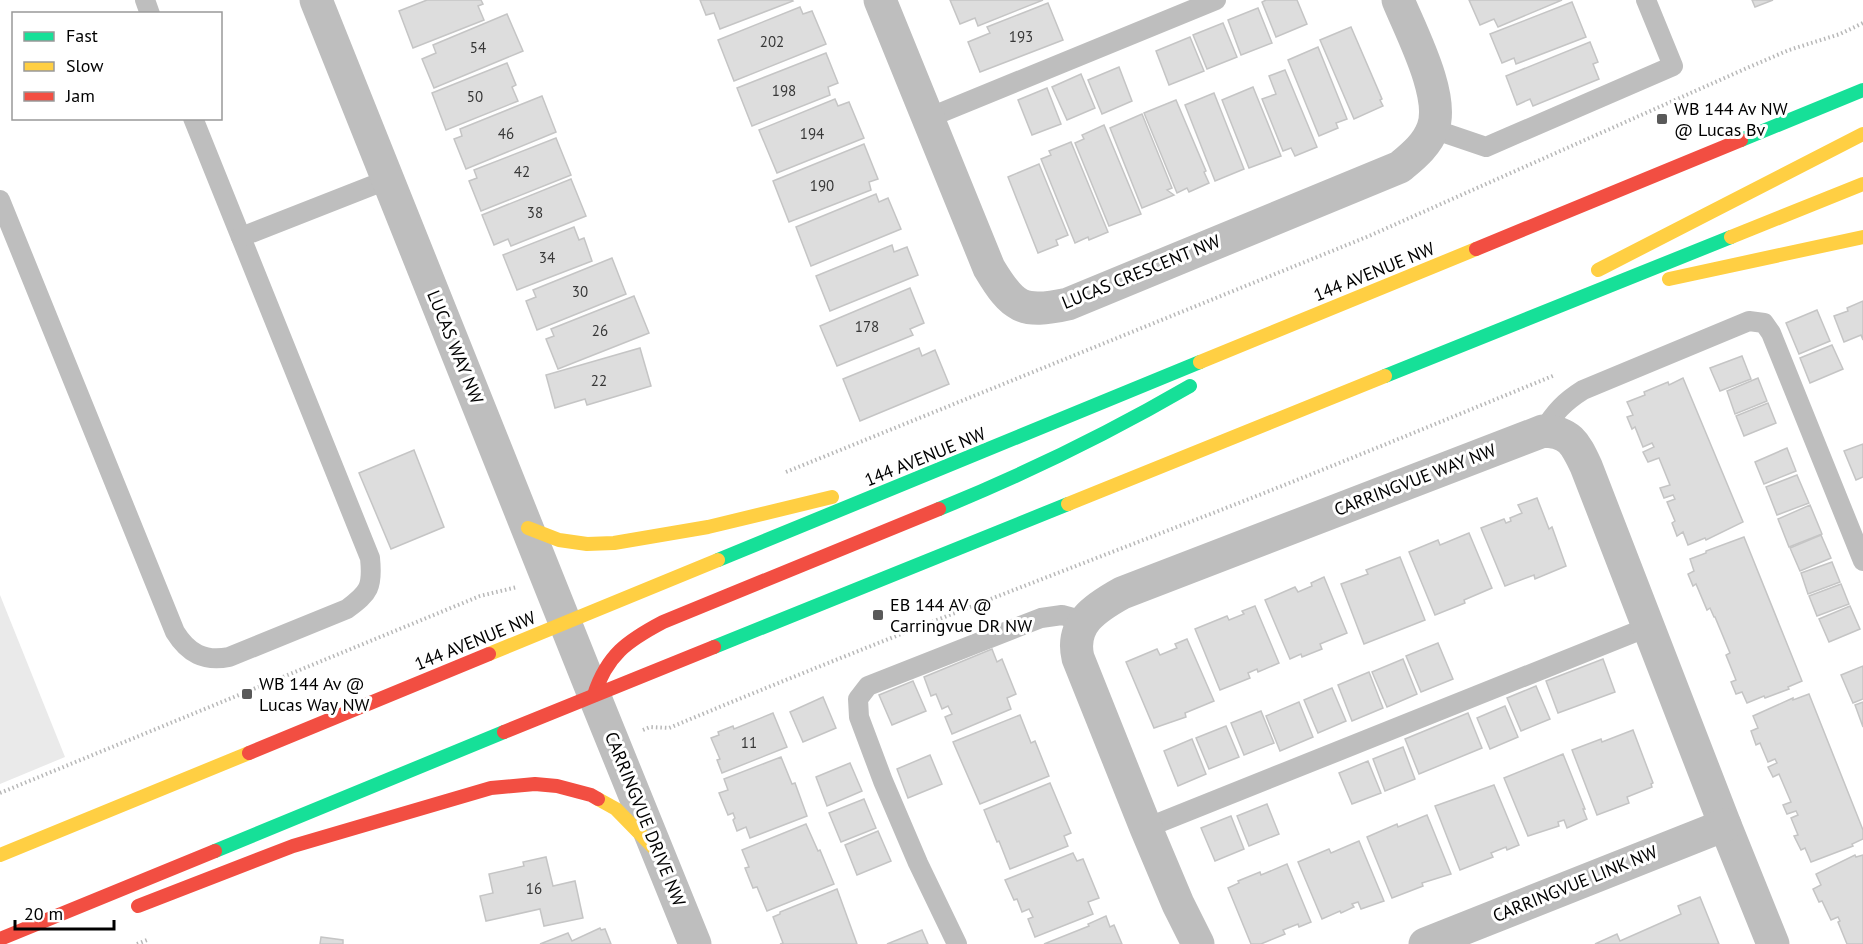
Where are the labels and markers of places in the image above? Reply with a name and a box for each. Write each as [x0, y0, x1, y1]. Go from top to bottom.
place label: WB 144 Av NW @ Lucas Bv [1674, 97, 1788, 141]
marker: WB 144 Av NW @ Lucas Bv [1655, 112, 1669, 126]
place label: EB 144 AV @ Carringvue DR NW [890, 593, 1032, 637]
marker: EB 144 AV @ Carringvue DR NW [871, 608, 885, 622]
place label: WB 144 Av @ Lucas Way NW [259, 672, 369, 716]
marker: WB 144 Av @ Lucas Way NW [240, 687, 254, 701]

